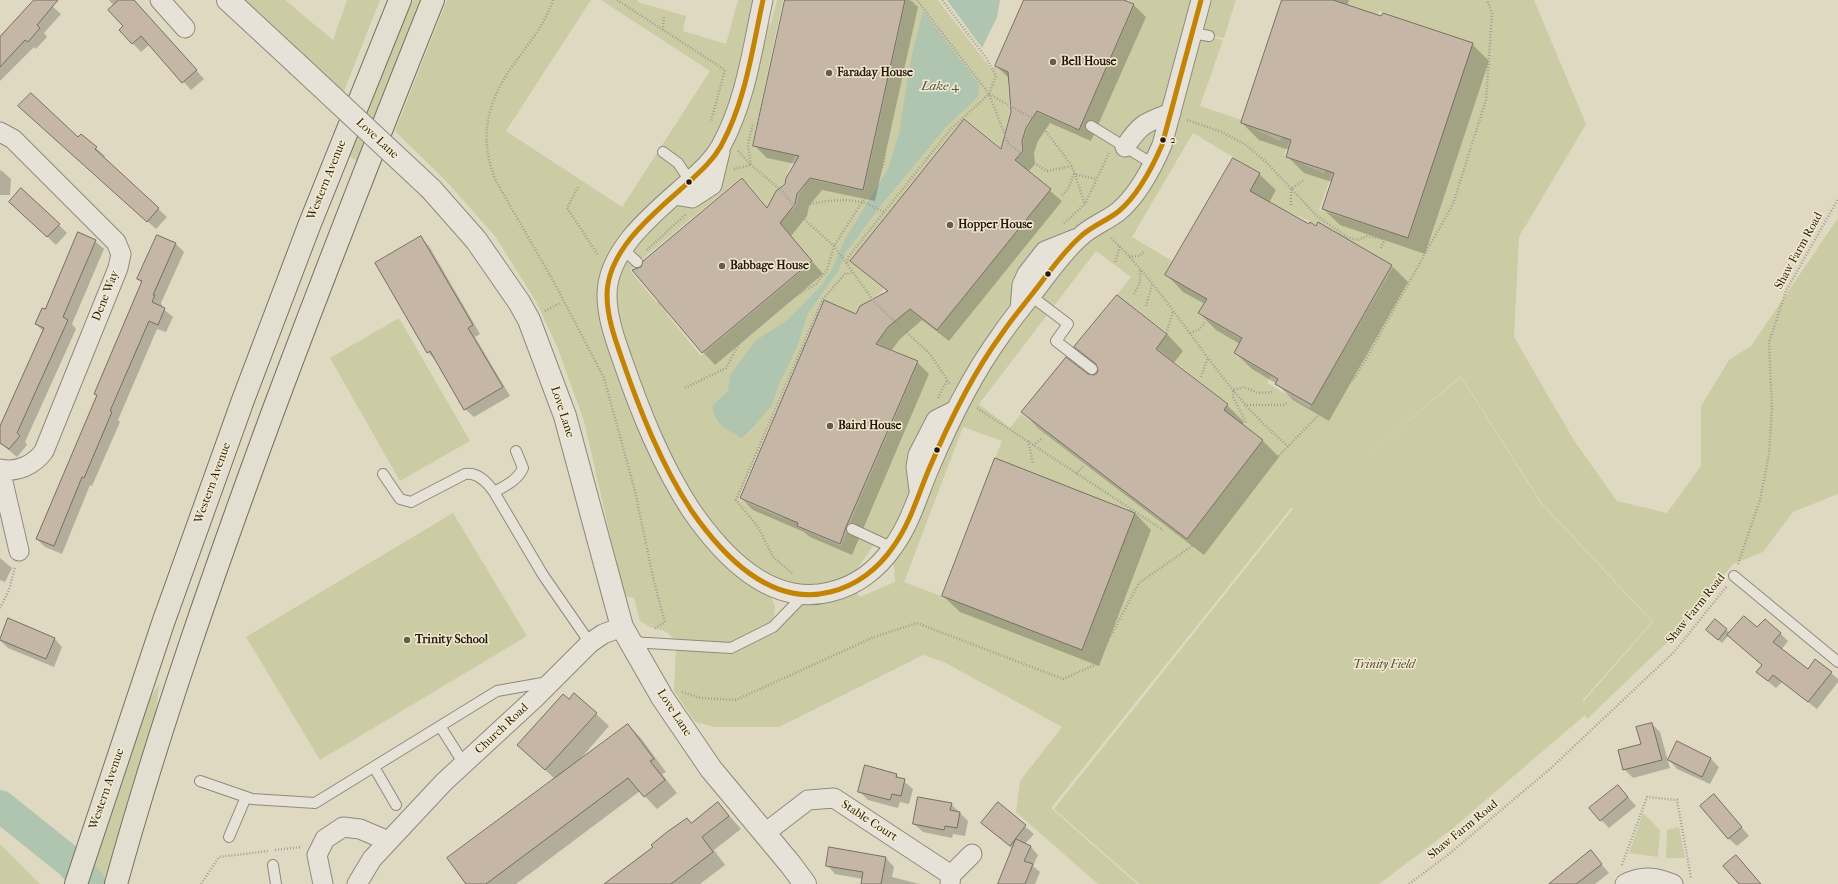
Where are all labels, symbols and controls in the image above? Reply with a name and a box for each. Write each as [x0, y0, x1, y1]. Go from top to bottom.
place label: Bell House [1061, 55, 1116, 69]
marker: Bell House [1048, 57, 1058, 67]
place label: Faraday House [837, 66, 913, 80]
marker: Faraday House [824, 68, 834, 78]
water label: Lake 4 [921, 79, 959, 95]
street label: Love Lane [353, 116, 401, 162]
place label: 2 [1170, 133, 1176, 147]
marker: 2 [1158, 135, 1168, 145]
street label: Western Avenue [304, 138, 350, 222]
unlabelled marker [684, 177, 694, 187]
street label: Shaw Farm Road [1772, 210, 1826, 292]
place label: Hopper House [958, 218, 1033, 232]
marker: Hopper House [945, 220, 955, 230]
place label: Babbage House [730, 259, 809, 273]
marker: Babbage House [717, 261, 727, 271]
street label: Dene Way [89, 269, 123, 323]
unlabelled marker [1043, 269, 1053, 279]
street label: Love Lane [547, 385, 577, 439]
place label: Baird House [838, 419, 901, 433]
marker: Baird House [825, 421, 835, 431]
street label: Western Avenue [192, 441, 234, 525]
unlabelled marker [932, 445, 942, 455]
street label: Shaw Farm Road [1663, 571, 1729, 647]
place label: Trinity School [415, 633, 488, 647]
marker: Trinity School [402, 635, 412, 645]
park label: Trinity Field [1353, 658, 1415, 672]
street label: Love Lane [654, 687, 694, 739]
street label: Church Road [472, 701, 532, 757]
street label: Western Avenue [86, 746, 128, 832]
street label: Stable Court [838, 797, 900, 845]
street label: Shaw Farm Road [1425, 797, 1501, 863]

